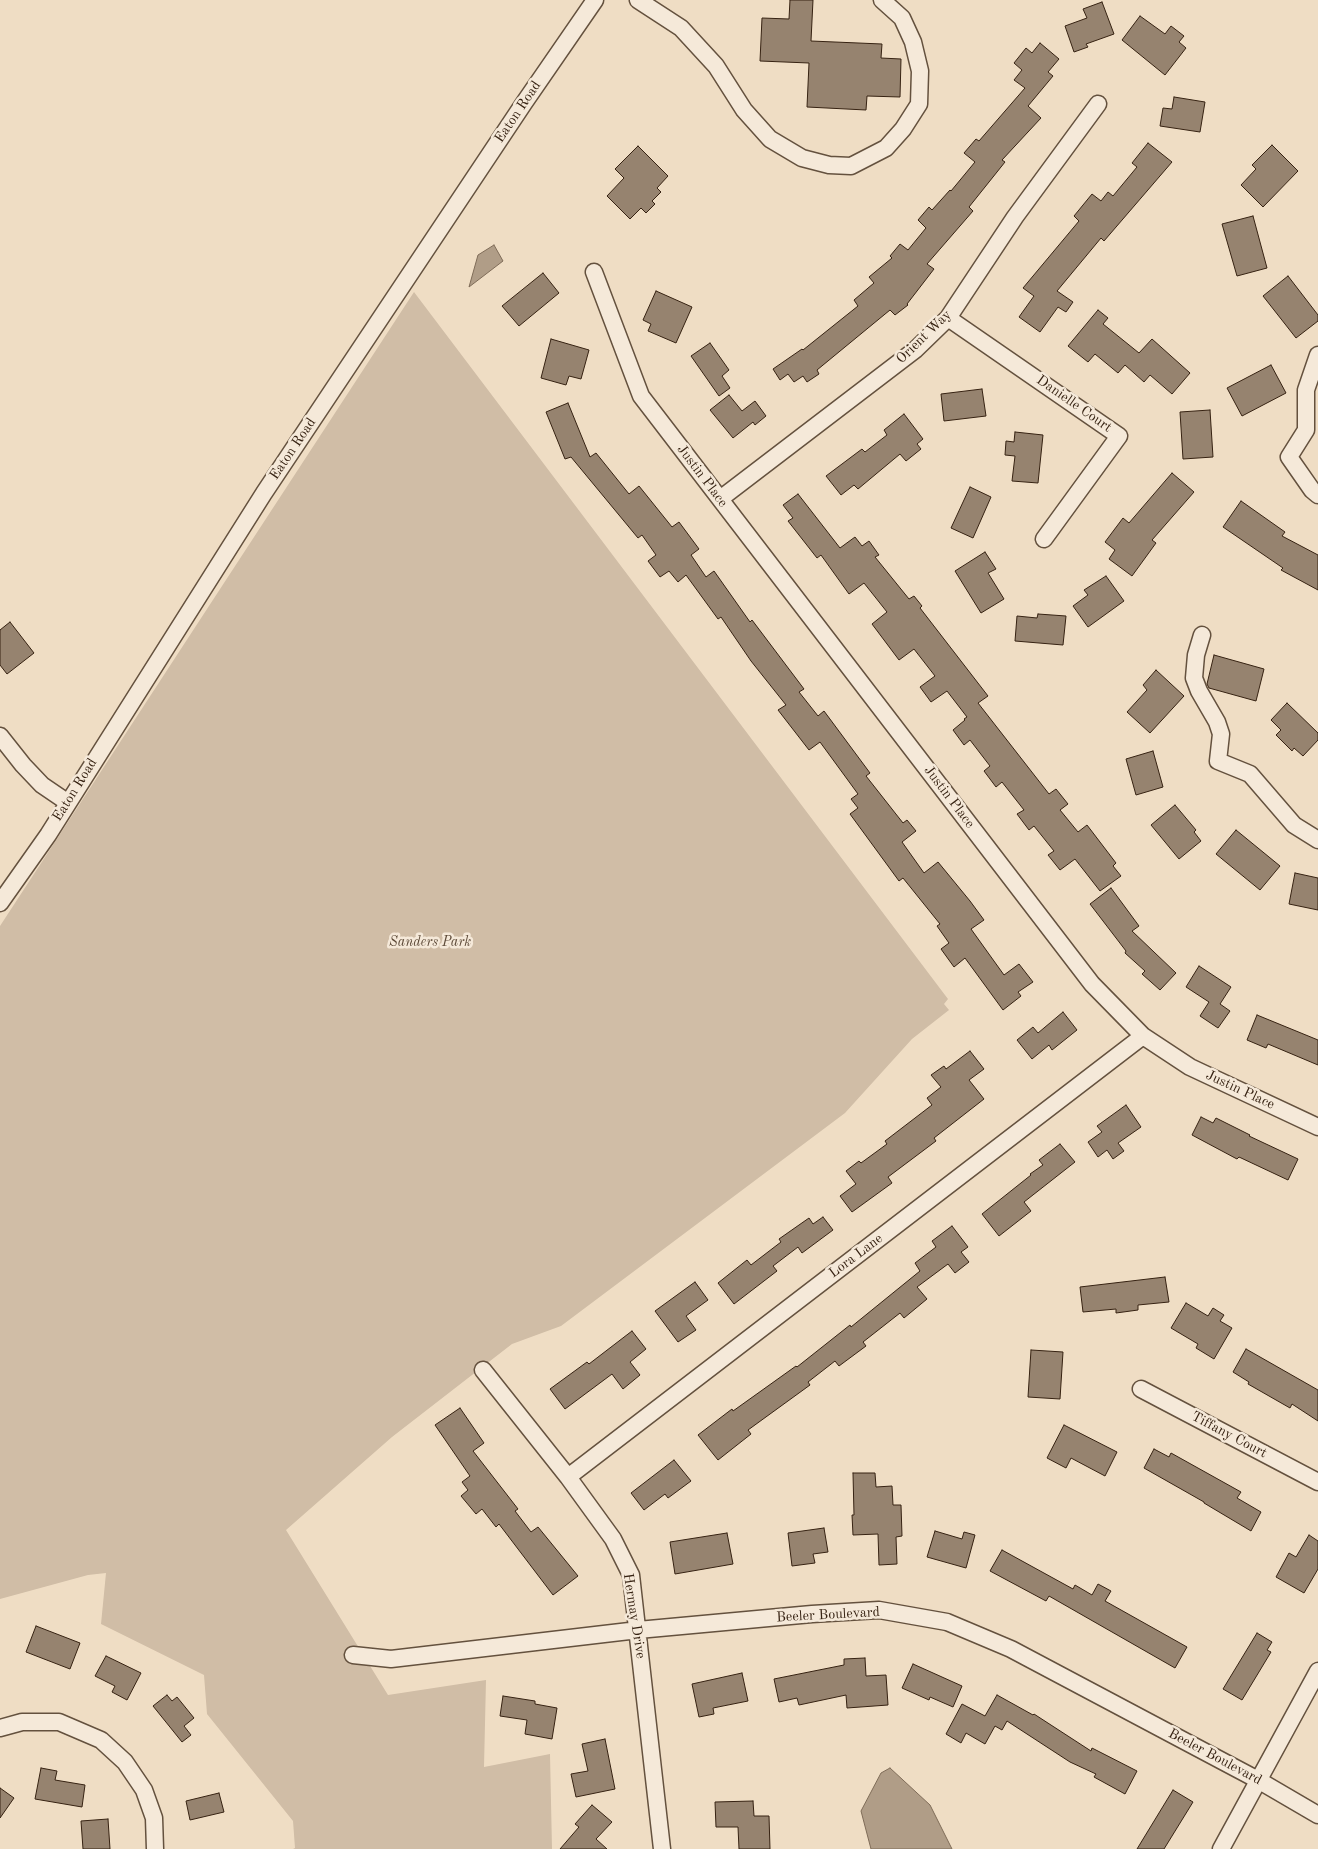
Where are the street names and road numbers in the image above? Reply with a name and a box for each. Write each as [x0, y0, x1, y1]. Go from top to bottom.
street label: Eaton Road [491, 78, 545, 146]
street label: Orient Way [893, 307, 955, 367]
street label: Danielle Court [1033, 372, 1115, 436]
street label: Eaton Road [266, 415, 320, 483]
street label: Justin Place [673, 441, 731, 511]
street label: Eaton Road [49, 755, 101, 825]
street label: Justin Place [920, 762, 978, 832]
street label: Justin Place [1203, 1067, 1277, 1113]
street label: Lora Lane [826, 1230, 886, 1282]
street label: Tiffany Court [1188, 1408, 1270, 1462]
street label: Hermay Drive [619, 1572, 649, 1660]
street label: Beeler Boulevard [776, 1604, 880, 1626]
street label: Beeler Boulevard [1165, 1725, 1265, 1789]

